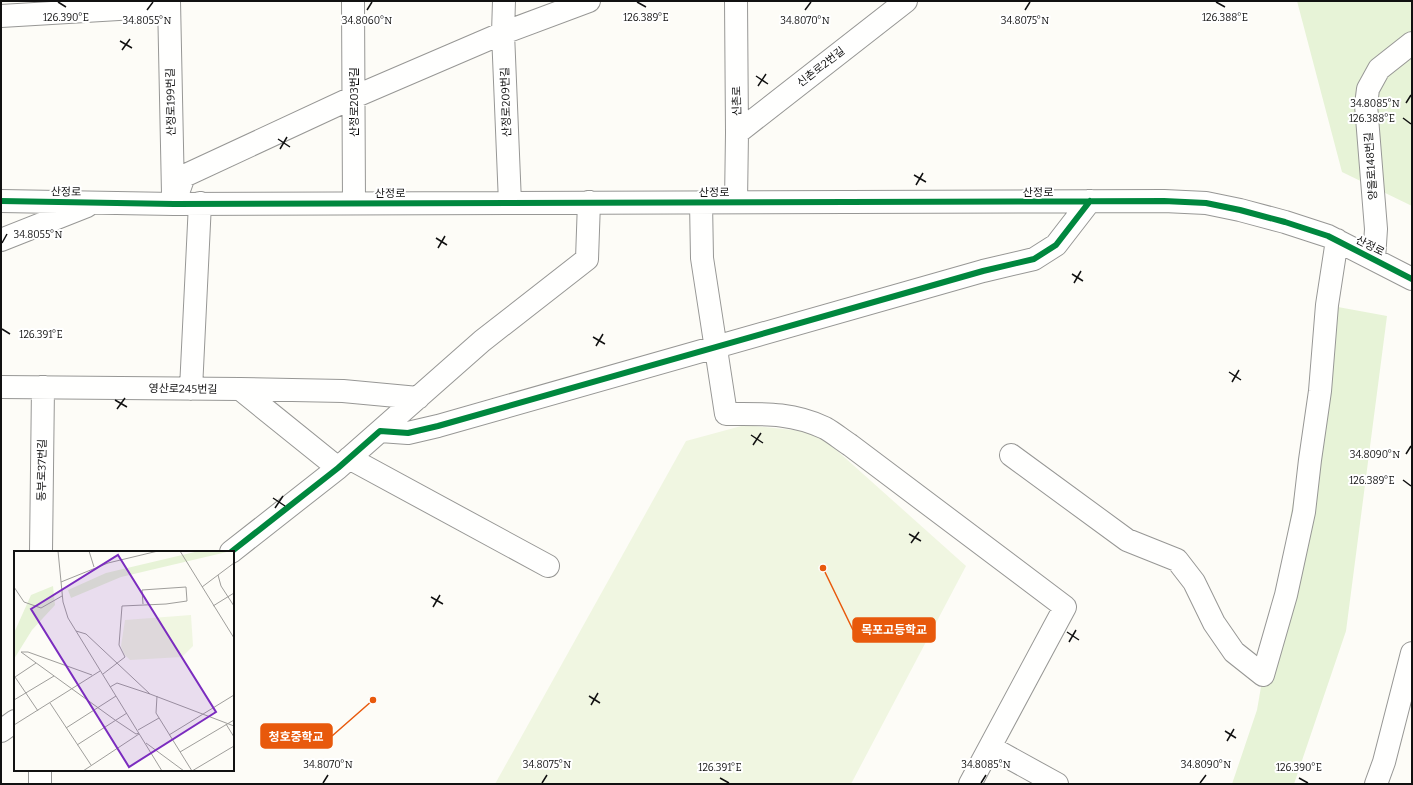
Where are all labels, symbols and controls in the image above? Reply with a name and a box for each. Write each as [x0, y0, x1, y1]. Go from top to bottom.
text: 126.390°E [43, 12, 89, 24]
text: 126.389°E [623, 12, 669, 24]
text: 126.388°E [1202, 12, 1248, 24]
text: 34.8055°N [123, 15, 172, 27]
text: 34.8060°N [342, 15, 392, 27]
text: 34.8070°N [780, 15, 830, 27]
text: 34.8075°N [1001, 15, 1049, 27]
street label: 신촌로2번길 [795, 44, 847, 90]
street label: 산정로203번길 [348, 67, 361, 137]
street label: 산정로209번길 [498, 67, 514, 137]
street label: 산정로199번길 [164, 68, 178, 136]
street label: 신촌로 [730, 86, 744, 116]
text: 34.8085°N [1350, 98, 1400, 110]
text: 126.388°E [1349, 113, 1395, 125]
street label: 양을로148번길 [1362, 132, 1380, 200]
street label: 산정로 [51, 185, 81, 199]
street label: 산정로 [699, 186, 729, 199]
street label: 산정로 [1023, 186, 1053, 199]
street label: 산정로 [375, 187, 405, 200]
text: 34.8055°N [14, 229, 63, 241]
street label: 산정로 [1354, 233, 1386, 259]
text: 126.391°E [19, 329, 63, 341]
street label: 영산로245번길 [148, 382, 218, 396]
street label: 동부로37번길 [35, 439, 49, 501]
text: 34.8090°N [1350, 449, 1400, 461]
text: 126.389°E [1349, 475, 1395, 487]
inset map [14, 551, 234, 771]
callout: 목포고등학교 [853, 618, 935, 642]
text: 목포고등학교 [861, 623, 927, 637]
callout: 청호중학교 [261, 724, 332, 748]
text: 청호중학교 [268, 730, 324, 744]
text: 34.8070°N [303, 759, 353, 771]
text: 34.8075°N [523, 759, 571, 771]
text: 34.8085°N [961, 759, 1011, 771]
text: 34.8090°N [1181, 759, 1231, 771]
text: 126.391°E [698, 762, 742, 774]
text: 126.390°E [1276, 762, 1322, 774]

